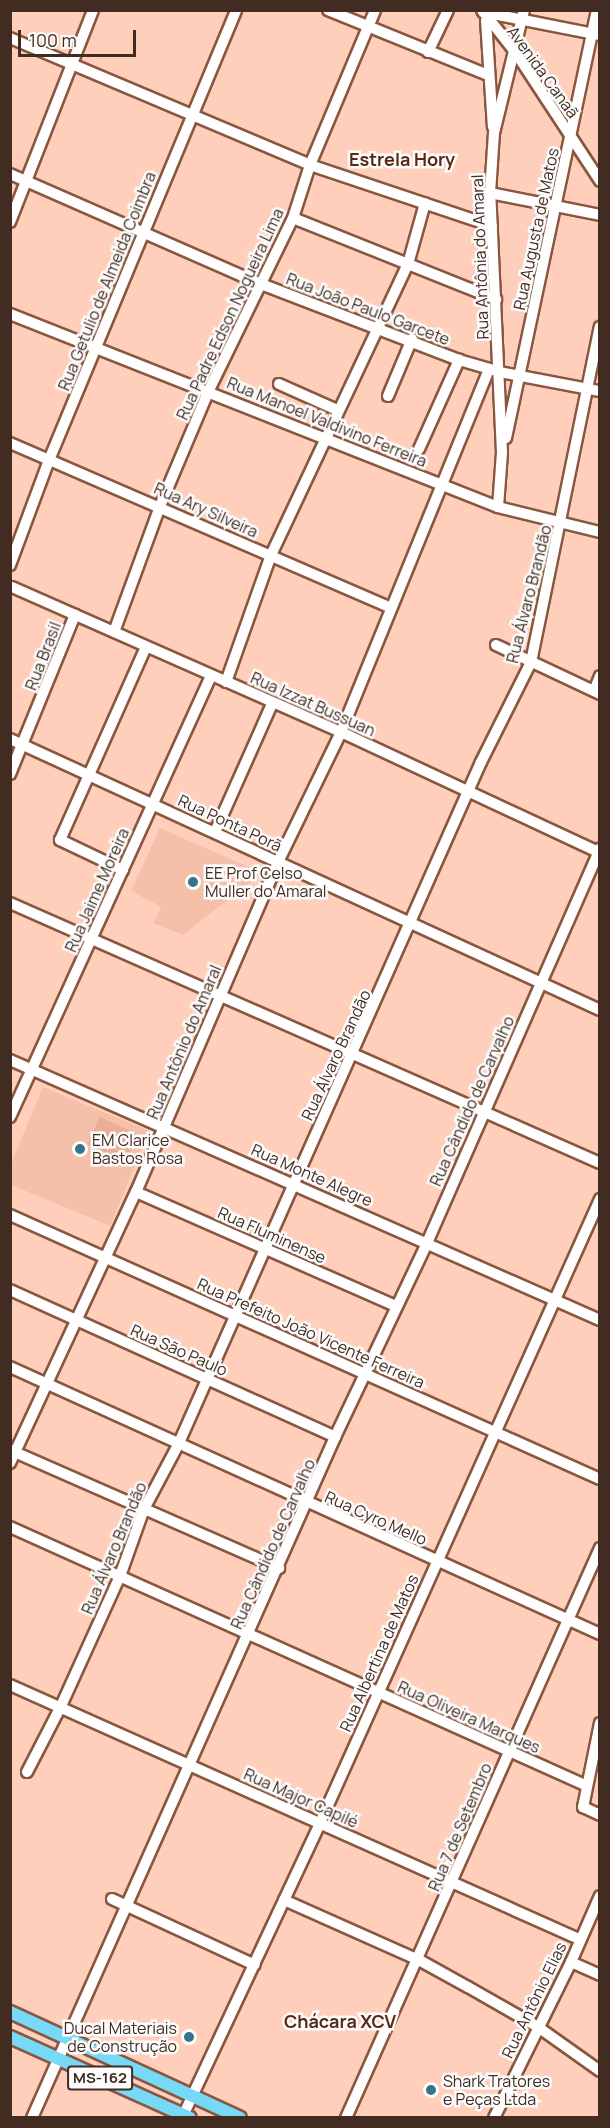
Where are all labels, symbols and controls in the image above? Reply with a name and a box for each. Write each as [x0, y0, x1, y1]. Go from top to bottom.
scale bar [21, 18, 140, 56]
street label: Avenida Canaã [503, 22, 583, 122]
text: 100 m [29, 28, 77, 52]
street label: Rua Augusta de Matos [509, 146, 563, 312]
district label: Estrela Hory [349, 148, 455, 170]
street label: Rua Getulio de Almeida Coimbra [54, 169, 160, 393]
street label: Rua Antônia do Amaral [468, 174, 492, 340]
street label: Rua Padre Edson Nogueira Lima [172, 205, 288, 423]
street label: Rua João Paulo Garcete [284, 269, 452, 349]
street label: Rua Manoel Valdivino Ferreira [224, 373, 430, 471]
street label: Rua Ary Silveira [151, 479, 261, 541]
street label: Rua Álvaro Brandão [503, 523, 555, 665]
street label: Rua Brasil [21, 619, 65, 693]
street label: Rua Izzat Bussuan [248, 668, 378, 740]
street label: Rua Ponta Porã [175, 791, 285, 855]
street label: Rua Jaime Moreira [61, 825, 133, 955]
place label: EE Prof Celso Muller do Amaral [205, 863, 327, 901]
marker: EE Prof Celso Muller do Amaral [186, 875, 200, 889]
street label: Rua Antônio do Amaral [143, 962, 225, 1122]
street label: Rua Álvaro Brandão [297, 987, 375, 1123]
street label: Rua Cândido de Carvalho [426, 1013, 518, 1189]
place label: EM Clarice Bastos Rosa [92, 1130, 183, 1168]
street label: Rua Monte Alegre [249, 1140, 375, 1210]
marker: EM Clarice Bastos Rosa [73, 1142, 87, 1156]
street label: Rua Fluminense [215, 1203, 329, 1267]
street label: Rua Prefeito João Vicente Ferreira [194, 1274, 428, 1392]
street label: Rua São Paulo [128, 1320, 230, 1380]
street label: Rua Cândido de Carvalho [227, 1456, 319, 1632]
street label: Rua Álvaro Brandão [77, 1479, 151, 1617]
street label: Rua Cyro Mello [322, 1487, 430, 1549]
street label: Rua Albertina de Matos [336, 1571, 422, 1735]
street label: Rua Oliveira Marques [395, 1677, 543, 1757]
street label: Rua 7 de Setembro [424, 1760, 496, 1894]
street label: Rua Major Capilé [241, 1764, 361, 1832]
street label: Rua Antônio Elias [498, 1939, 570, 2061]
district label: Chácara XCV [284, 2010, 396, 2032]
place label: Ducal Materiais de Construção [64, 2018, 177, 2056]
marker: Ducal Materiais de Construção [182, 2030, 196, 2044]
road number: MS-162 [67, 2066, 133, 2090]
place label: Shark Tratores e Peças Ltda [443, 2071, 550, 2109]
marker: Shark Tratores e Peças Ltda [424, 2083, 438, 2097]

